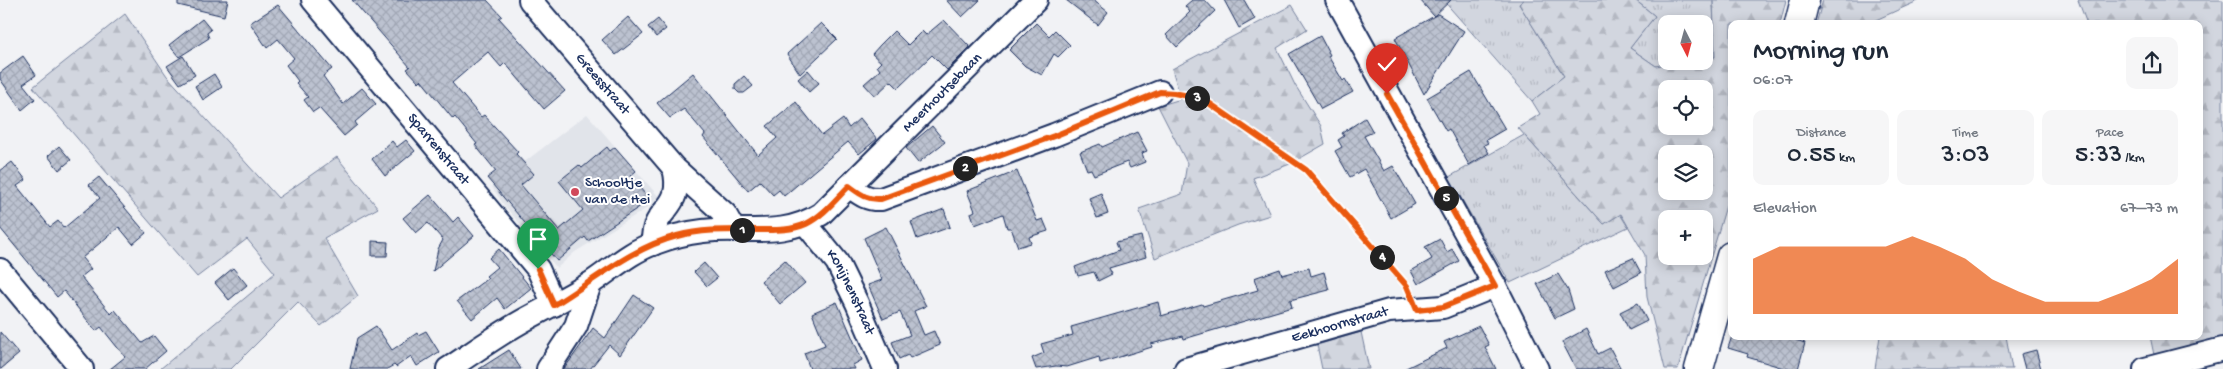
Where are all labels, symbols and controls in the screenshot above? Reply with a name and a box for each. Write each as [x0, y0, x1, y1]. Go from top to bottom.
north arrow [1658, 15, 1712, 70]
map controls [1658, 15, 1713, 265]
text: Morning run [1753, 36, 1888, 69]
button: share [2126, 37, 2178, 89]
pin [1366, 43, 1408, 94]
street label: Meerhoutsebaan [899, 49, 986, 136]
street label: Greesstraat [571, 50, 635, 120]
icon: check [1373, 50, 1401, 78]
text: 06:07 [1753, 72, 1793, 91]
button: locate [1658, 80, 1713, 135]
pin: 3 [1184, 86, 1210, 110]
text: 3 [1194, 90, 1201, 107]
street label: Sparrenstraat [403, 110, 474, 191]
text: Distance [1796, 125, 1846, 142]
text: Time [1953, 125, 1978, 142]
text: Pace [2096, 125, 2124, 142]
text: 0.55 [1787, 142, 1836, 171]
text: 3:03 [1941, 142, 1989, 171]
text: 5:33 [2075, 142, 2122, 171]
button: layers [1658, 145, 1713, 200]
text: km [1836, 150, 1855, 167]
text: /km [2122, 150, 2145, 167]
pin: 2 [952, 156, 978, 180]
text: 2 [962, 160, 969, 177]
place label: Schooltje van de Hei [585, 174, 650, 209]
marker: Schooltje van de Hei [569, 186, 581, 198]
pin: 5 [1434, 186, 1458, 210]
text: 5 [1443, 190, 1450, 207]
text: Elevation [1753, 200, 1817, 219]
text: 67–73 m [2120, 200, 2178, 219]
button: + [1658, 210, 1713, 265]
pin [517, 218, 559, 269]
pin: 1 [730, 218, 754, 242]
text: 1 [740, 222, 745, 239]
icon: arrive [524, 225, 552, 253]
pin: 4 [1370, 244, 1394, 270]
street label: Konijnenstraat [822, 246, 879, 339]
text: 4 [1379, 249, 1386, 266]
street label: Eekhoornstraat [1289, 302, 1392, 347]

